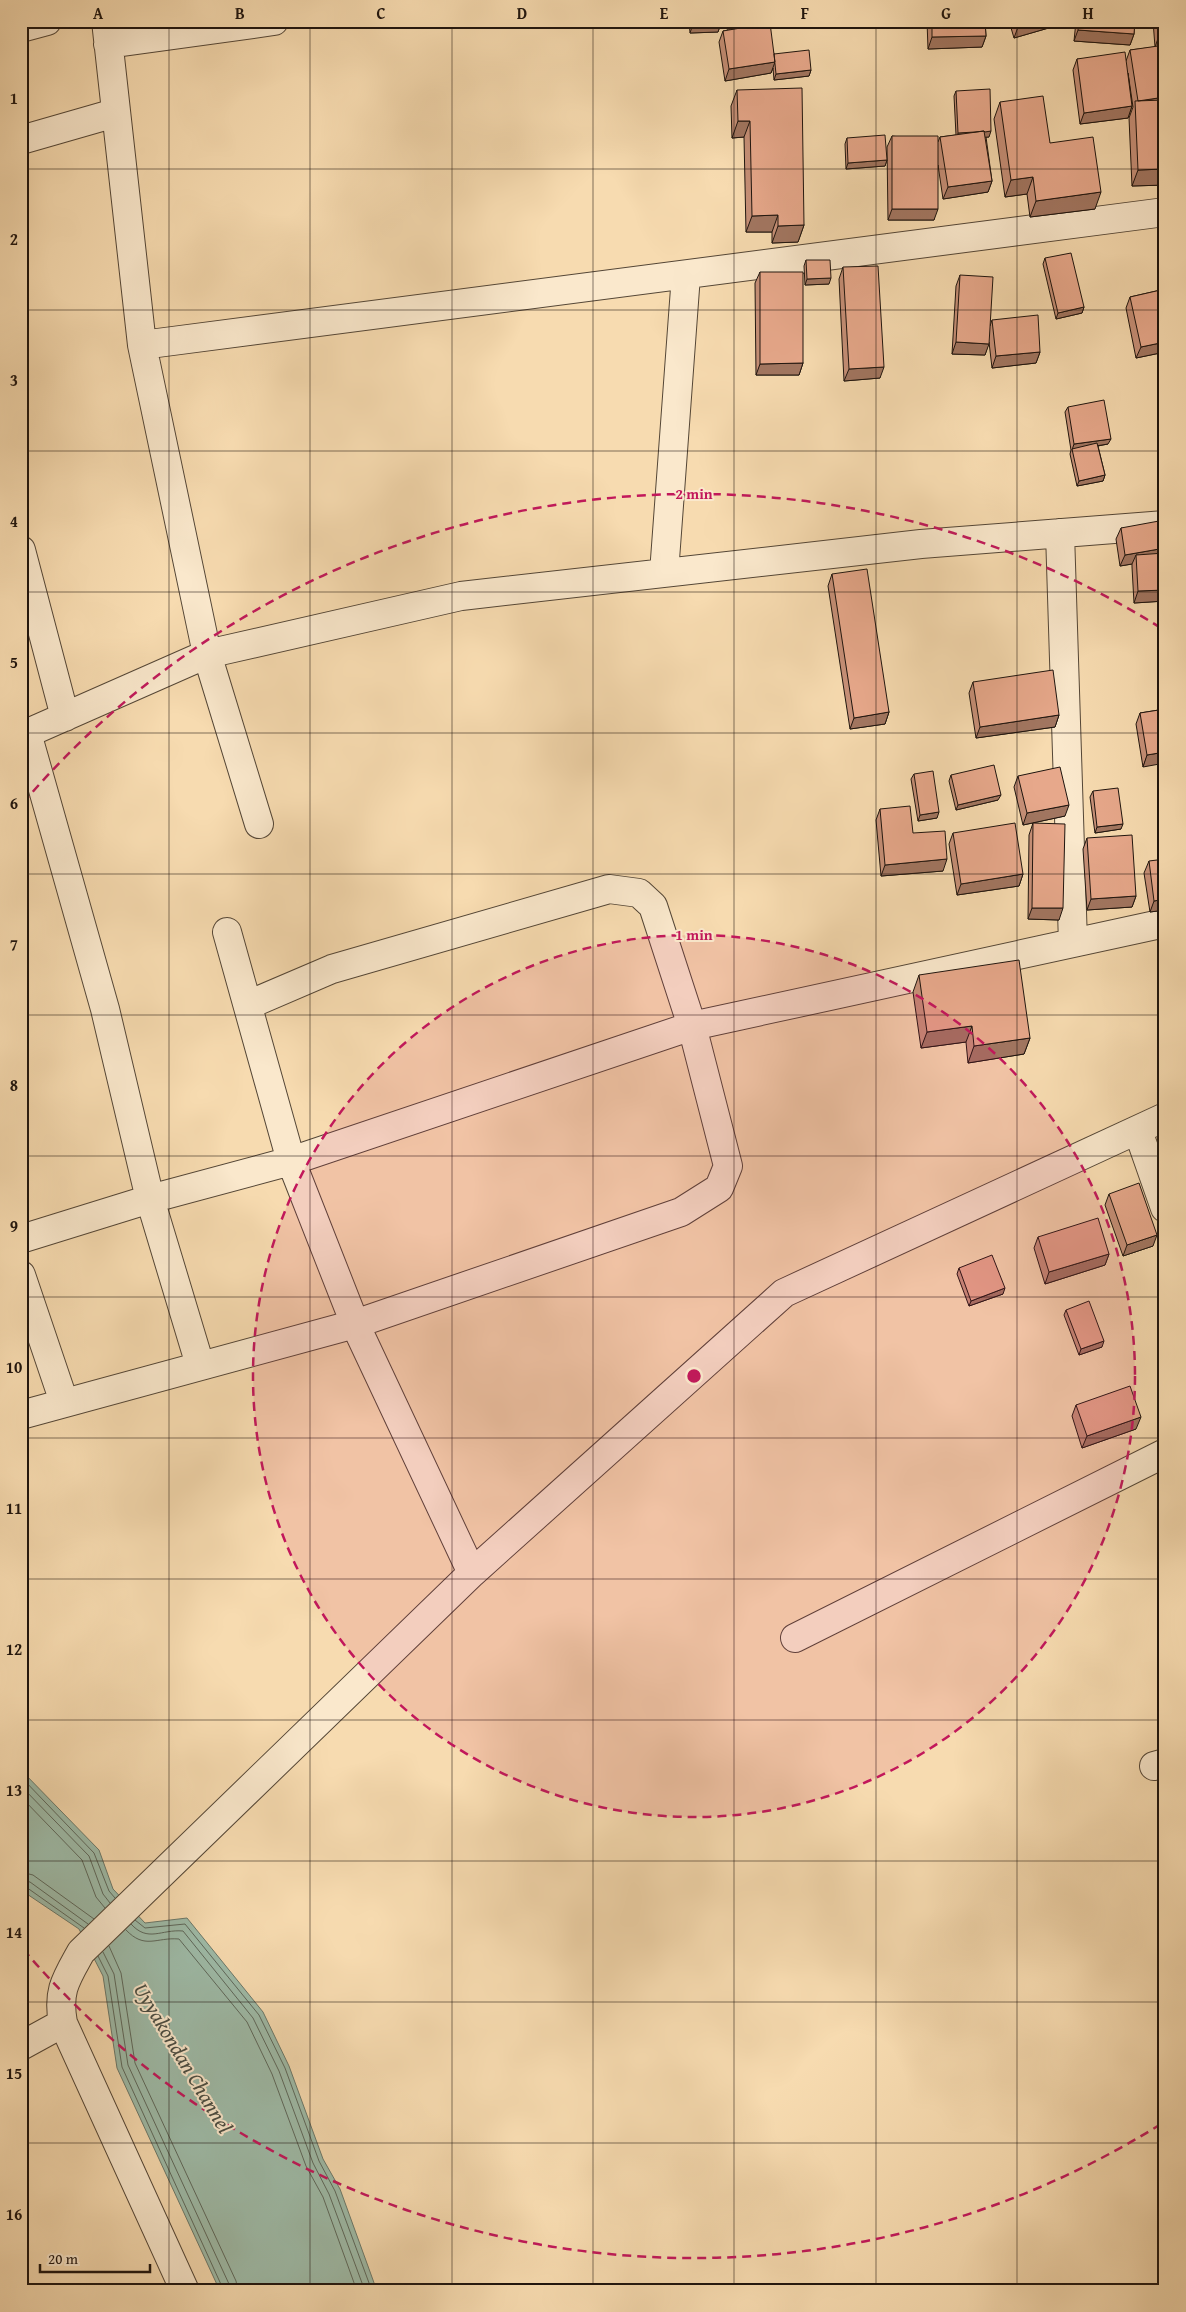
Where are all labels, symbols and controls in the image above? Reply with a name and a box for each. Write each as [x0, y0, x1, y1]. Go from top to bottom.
text: A [93, 1, 104, 25]
text: B [235, 1, 245, 25]
text: C [376, 1, 386, 25]
text: D [517, 1, 527, 25]
text: E [660, 1, 669, 25]
text: F [801, 1, 809, 25]
text: G [941, 1, 951, 25]
text: H [1082, 1, 1094, 25]
text: 1 [10, 86, 18, 110]
text: 2 [10, 227, 18, 251]
text: 3 [10, 368, 18, 392]
text: 2 min [675, 483, 713, 504]
text: 4 [10, 509, 18, 533]
text: 5 [10, 650, 18, 674]
text: 6 [10, 791, 18, 815]
text: 1 min [675, 924, 713, 945]
text: 7 [10, 932, 18, 956]
text: 8 [10, 1073, 18, 1097]
text: 9 [10, 1214, 18, 1238]
text: 10 [6, 1355, 22, 1379]
centre of rings [685, 1367, 703, 1385]
text: 11 [6, 1496, 22, 1520]
text: 12 [6, 1637, 22, 1661]
text: 13 [6, 1778, 22, 1802]
text: 14 [6, 1920, 22, 1944]
water label: Uyyakondan Channel [126, 1977, 241, 2139]
text: 15 [6, 2061, 22, 2085]
text: 16 [6, 2202, 22, 2226]
scale bar [40, 2242, 150, 2274]
text: 20 m [48, 2248, 79, 2269]

